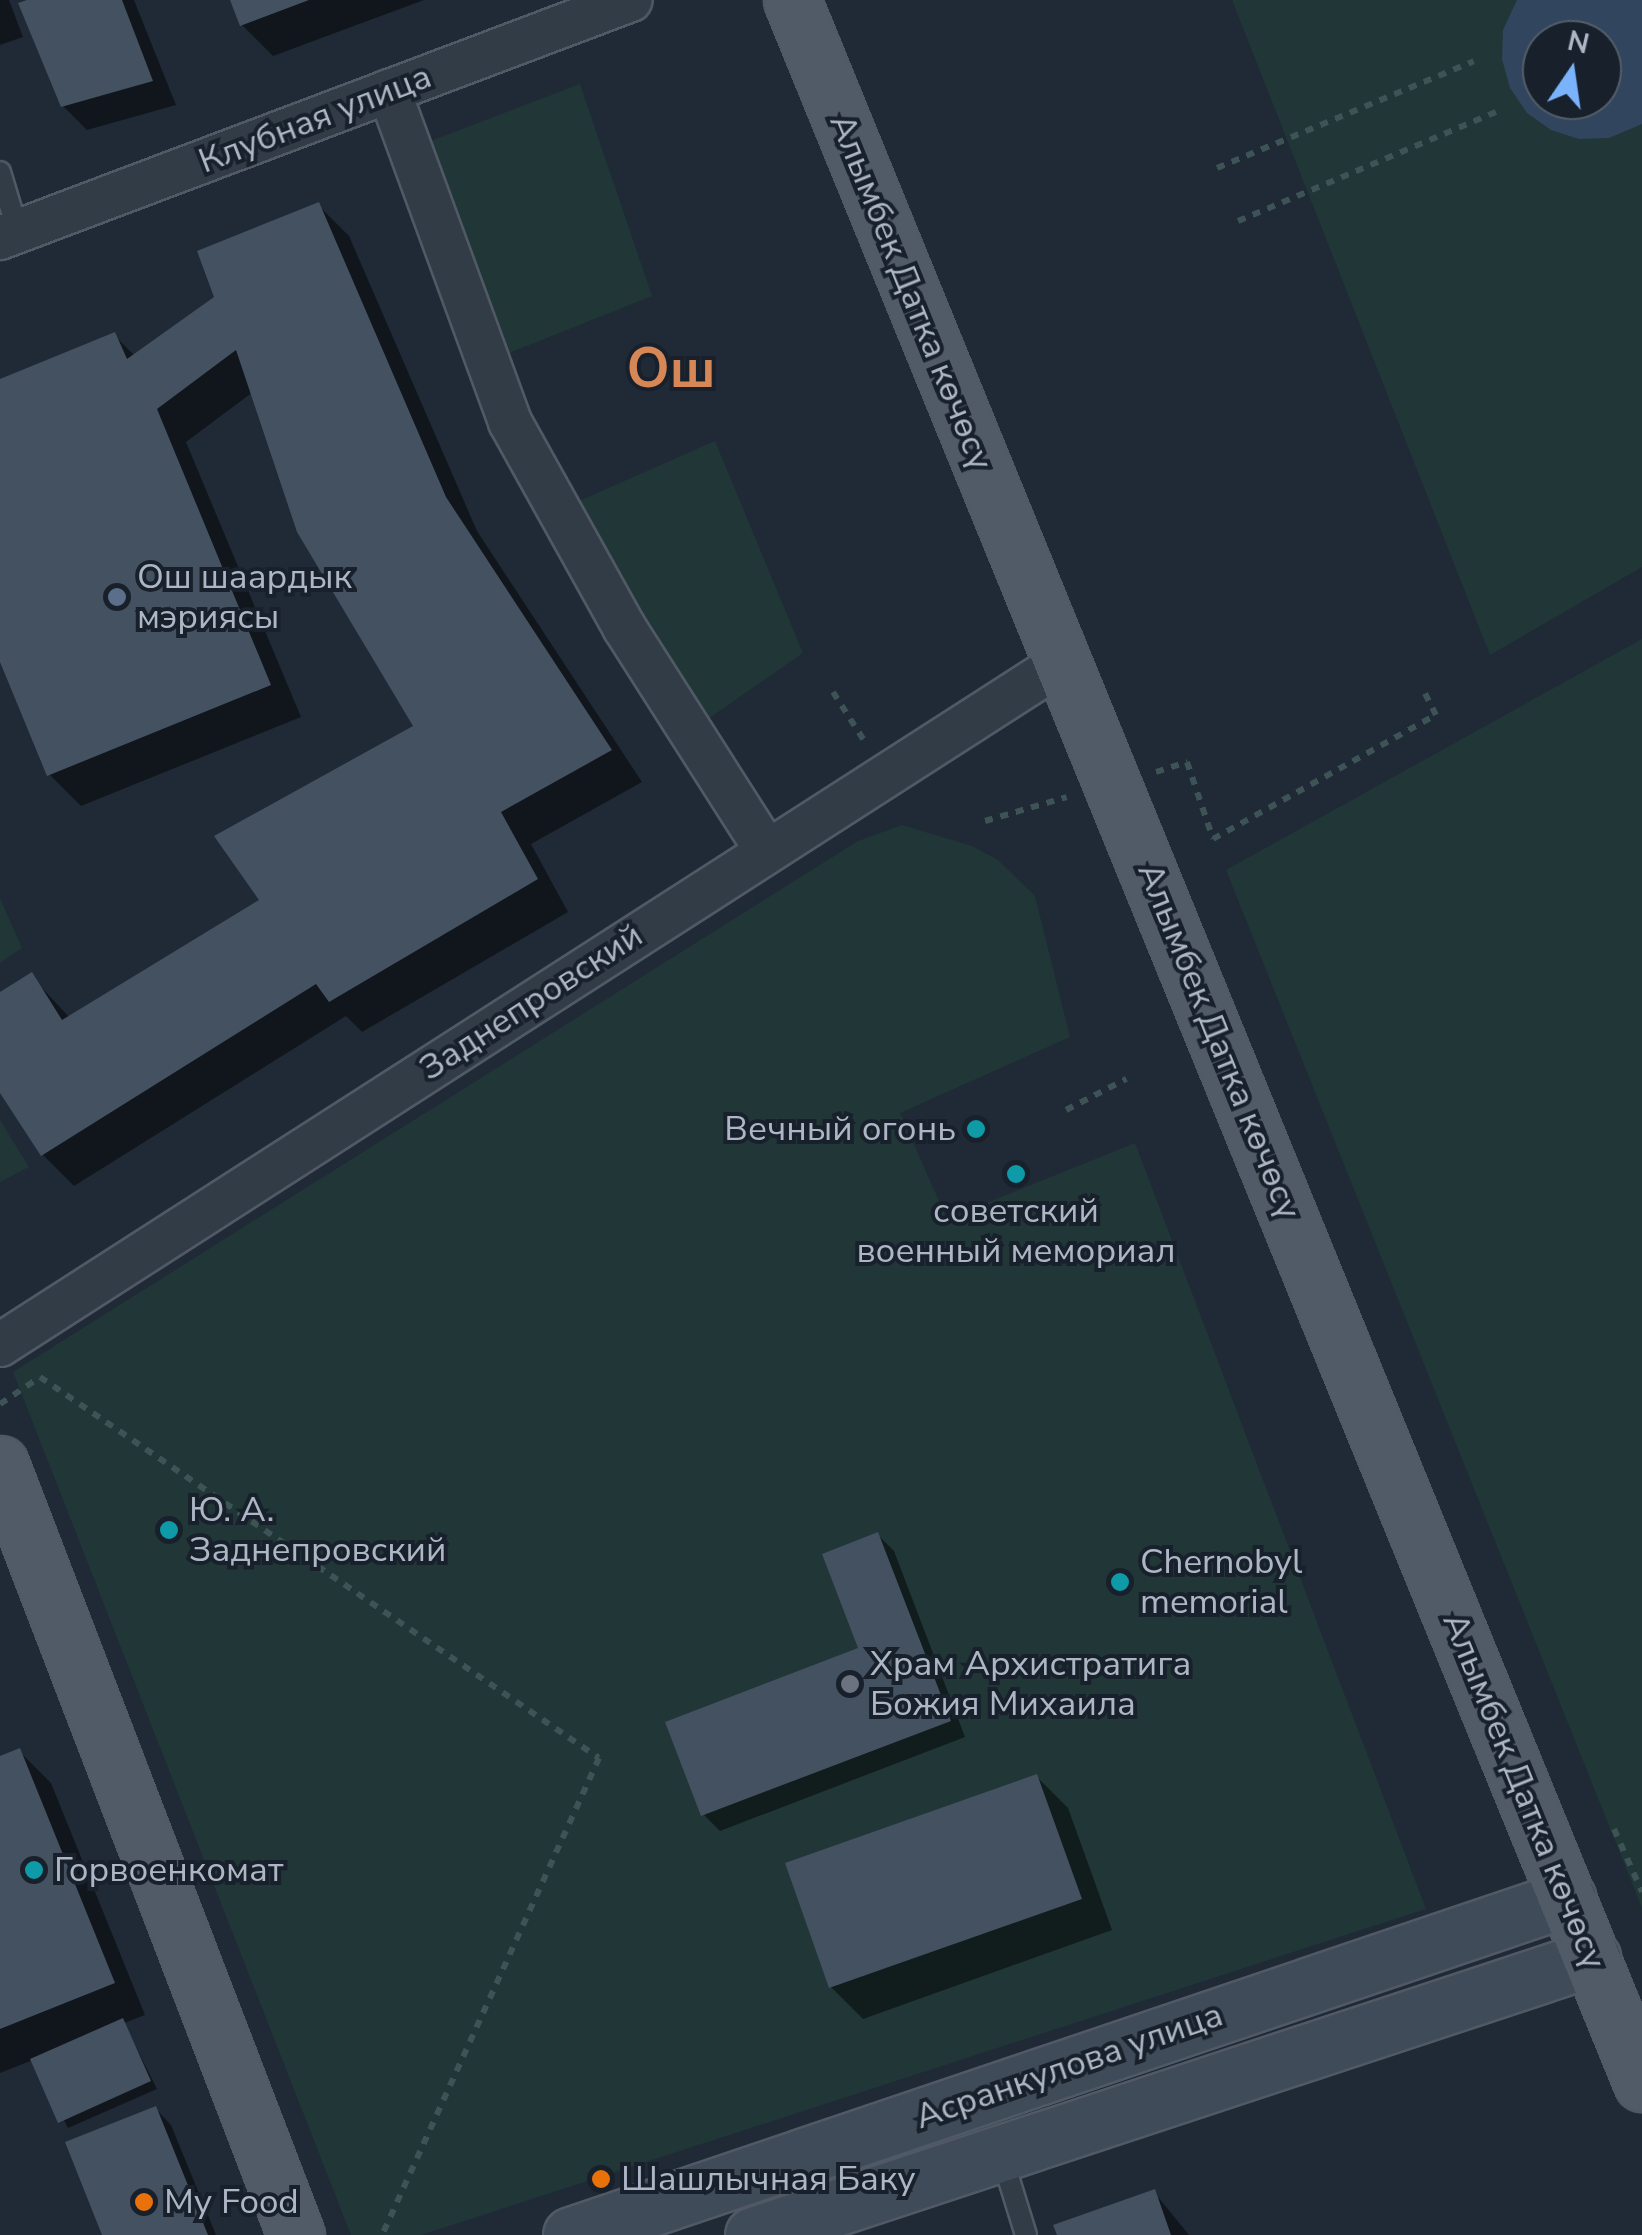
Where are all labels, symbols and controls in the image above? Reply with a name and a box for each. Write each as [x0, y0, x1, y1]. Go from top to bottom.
north arrow [1522, 20, 1622, 120]
text: N [1564, 22, 1593, 64]
street label: Клубная улица [193, 55, 437, 183]
street label: Алымбек Датка көчөсү [820, 108, 1002, 476]
district label: Ош [627, 336, 715, 402]
place label: Ош шаардык мэриясы [137, 556, 352, 638]
marker: Ош шаардык мэриясы [106, 586, 128, 608]
street label: Алымбек Датка көчөсү [1128, 857, 1310, 1225]
street label: Заднепровский [412, 914, 650, 1090]
place label: Вечный огонь [724, 1108, 956, 1150]
marker: Вечный огонь [965, 1118, 987, 1140]
marker: советский военный мемориал [1005, 1163, 1027, 1185]
place label: советский военный мемориал [856, 1190, 1176, 1272]
place label: Ю. А. Заднепровский [189, 1489, 446, 1571]
marker: Ю. А. Заднепровский [158, 1519, 180, 1541]
place label: Chernobyl memorial [1140, 1541, 1302, 1623]
marker: Chernobyl memorial [1109, 1571, 1131, 1593]
street label: Алымбек Датка көчөсү [1433, 1607, 1615, 1975]
place label: Храм Архистратига Божия Михаила [870, 1643, 1191, 1725]
marker: Храм Архистратига Божия Михаила [839, 1673, 861, 1695]
place label: Горвоенкомат [54, 1849, 283, 1891]
marker: Горвоенкомат [23, 1859, 45, 1881]
street label: Асранкулова улица [910, 1994, 1228, 2138]
place label: Шашлычная Баку [621, 2158, 916, 2200]
marker: Шашлычная Баку [590, 2168, 612, 2190]
place label: My Food [164, 2181, 299, 2223]
marker: My Food [133, 2191, 155, 2213]

